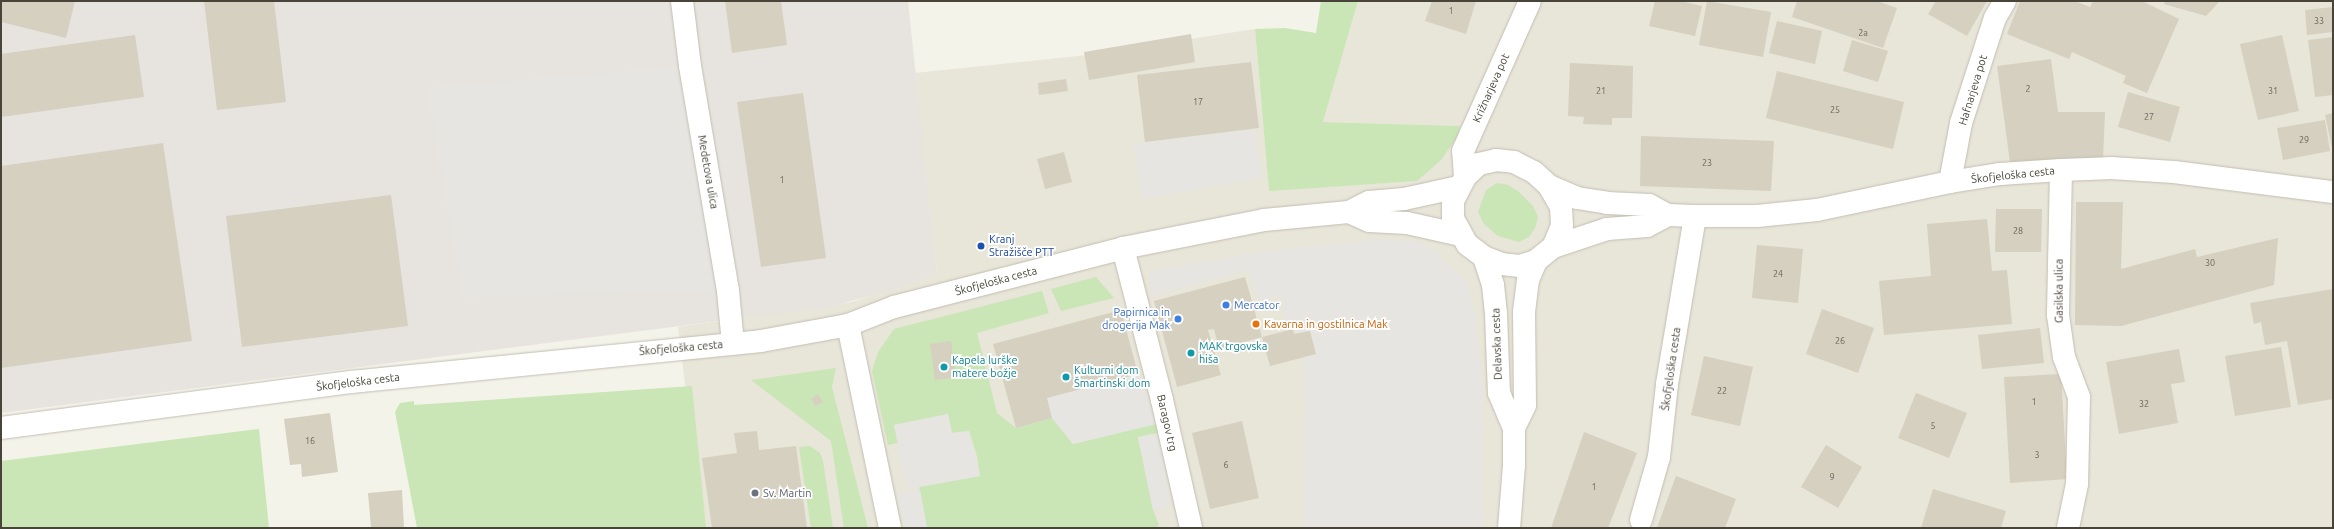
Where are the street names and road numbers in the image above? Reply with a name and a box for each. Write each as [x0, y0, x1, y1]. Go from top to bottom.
street label: Križnarjeva pot [1470, 51, 1512, 125]
street label: Hafnarjeva pot [1956, 53, 1990, 127]
street label: Medetova ulica [695, 134, 721, 210]
street label: Škofjeloška cesta [1970, 164, 2056, 186]
street label: Gasilska ulica [2052, 259, 2066, 323]
street label: Škofjeloška cesta [954, 264, 1038, 298]
street label: Delavska cesta [1489, 308, 1505, 380]
street label: Škofjeloška cesta [1659, 326, 1683, 412]
street label: Škofjeloška cesta [638, 338, 724, 358]
street label: Škofjeloška cesta [315, 370, 401, 394]
street label: Baragov trg [1154, 393, 1180, 453]

